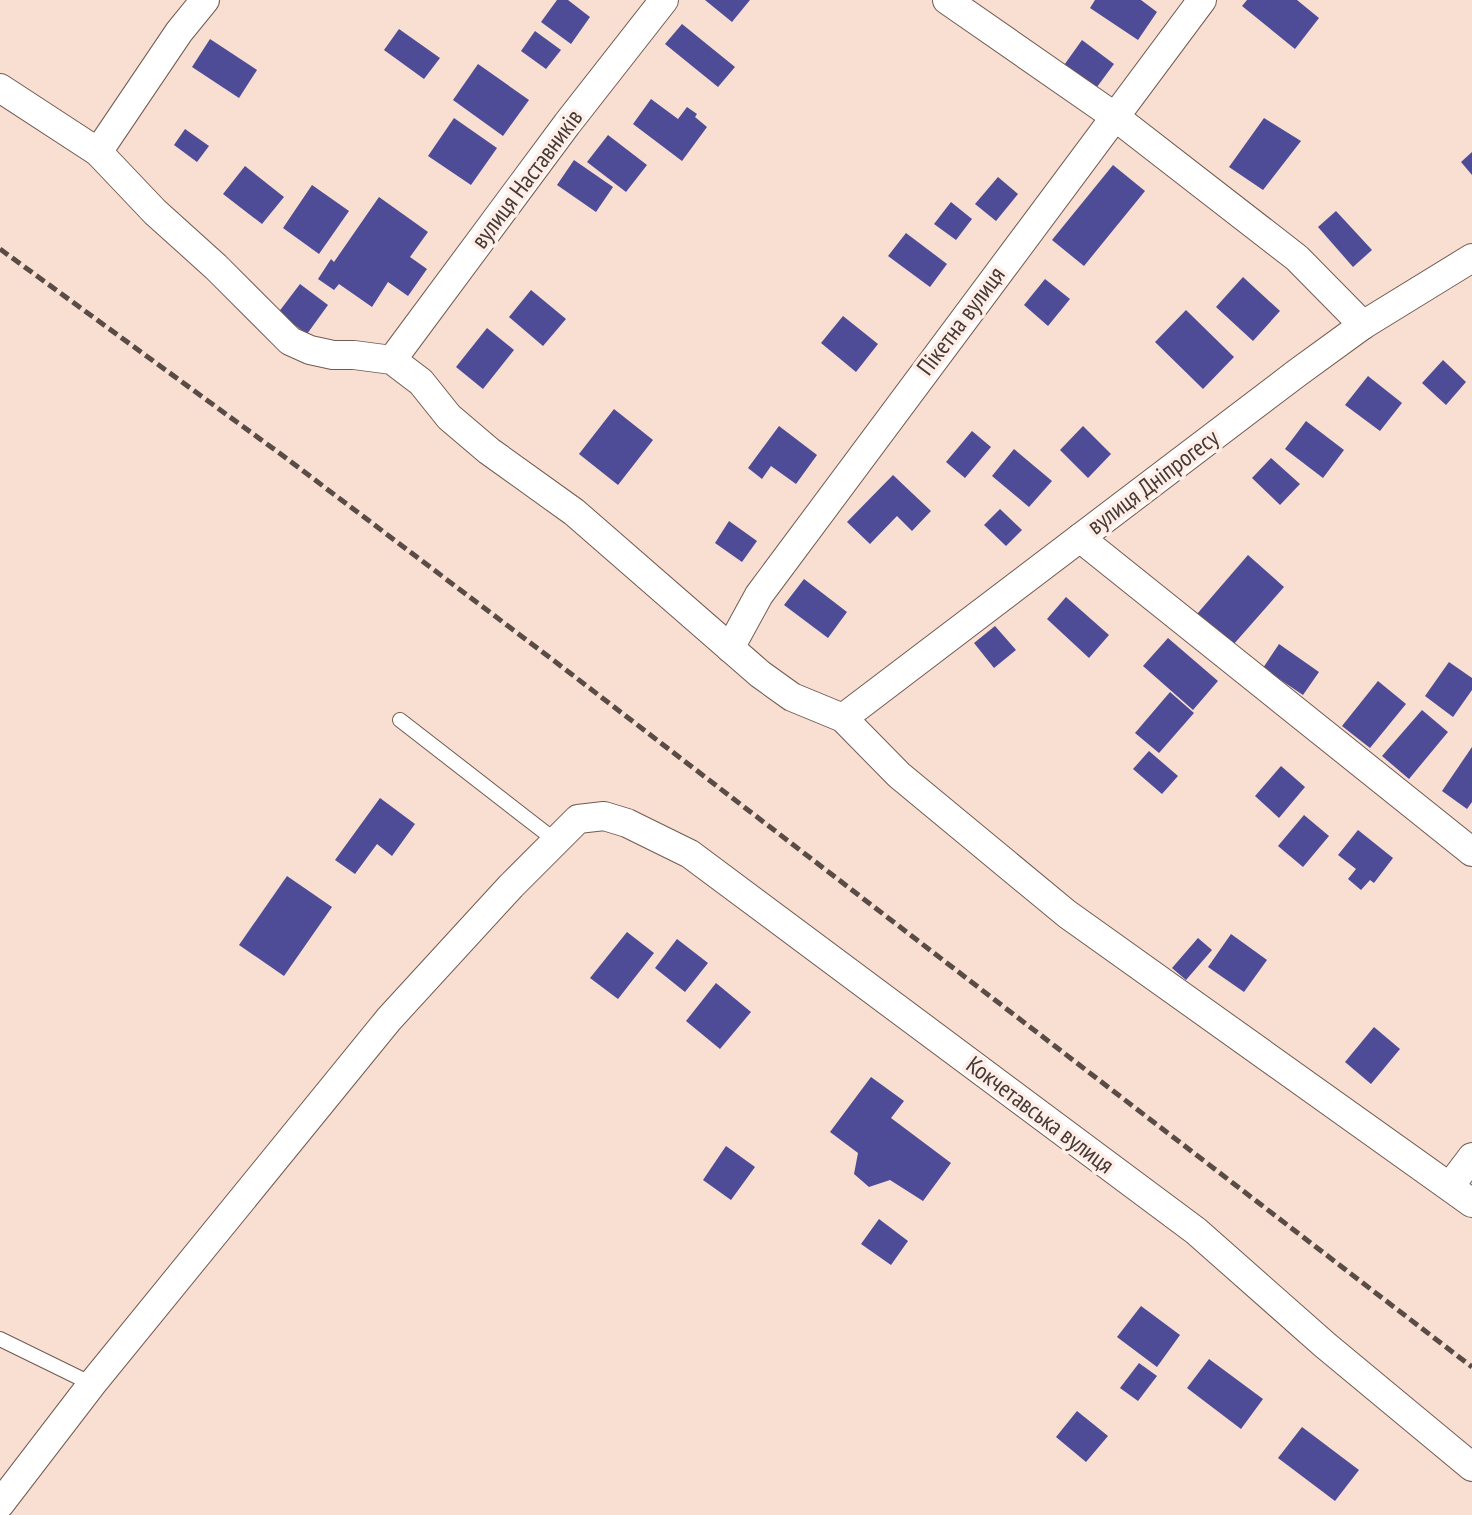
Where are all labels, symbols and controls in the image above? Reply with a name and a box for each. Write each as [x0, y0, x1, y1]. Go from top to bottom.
street label: вулиця Наставників [464, 103, 589, 255]
street label: Пікетна вулиця [910, 260, 1012, 381]
street label: вулиця Дніпрогесу [1081, 422, 1225, 541]
street label: Кокчетавська вулиця [960, 1049, 1120, 1180]

